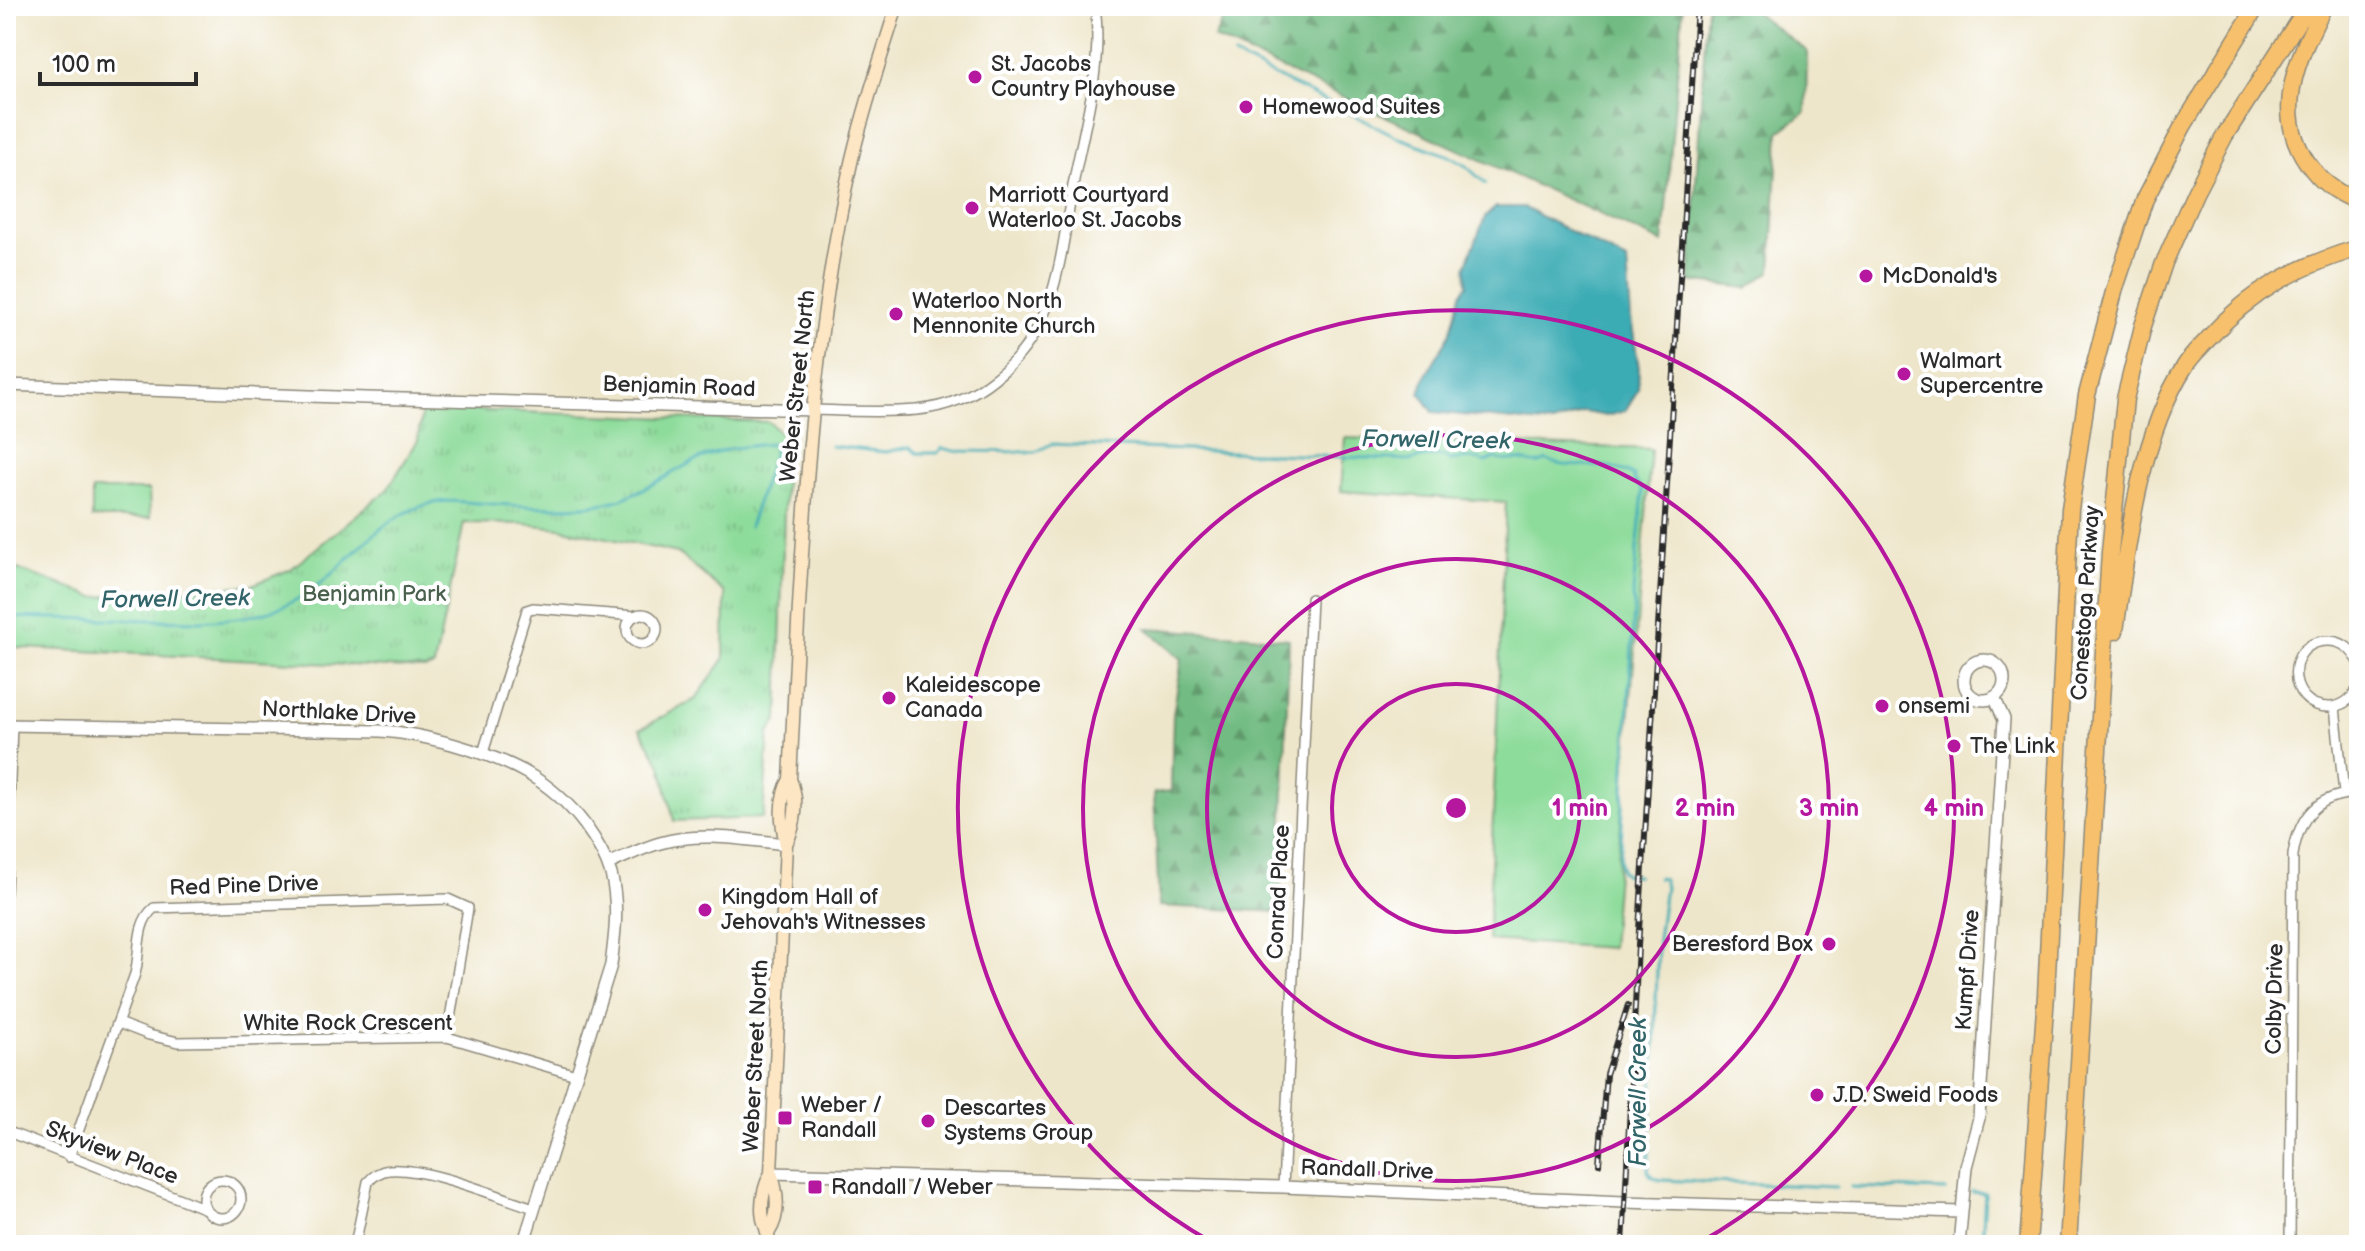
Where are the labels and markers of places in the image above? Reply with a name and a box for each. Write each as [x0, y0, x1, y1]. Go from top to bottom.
place label: St. Jacobs Country Playhouse [991, 51, 1175, 103]
marker: St. Jacobs Country Playhouse [966, 68, 984, 86]
place label: Homewood Suites [1262, 94, 1440, 121]
marker: Homewood Suites [1237, 98, 1255, 116]
place label: Marriott Courtyard Waterloo St. Jacobs [988, 182, 1182, 234]
marker: Marriott Courtyard Waterloo St. Jacobs [963, 199, 981, 217]
place label: McDonald's [1882, 263, 1998, 290]
marker: McDonald's [1857, 267, 1875, 285]
place label: Waterloo North Mennonite Church [912, 288, 1095, 340]
marker: Waterloo North Mennonite Church [887, 305, 905, 323]
place label: Walmart Supercentre [1920, 348, 2043, 400]
marker: Walmart Supercentre [1895, 365, 1913, 383]
place label: Kaleidescope Canada [905, 672, 1041, 724]
marker: Kaleidescope Canada [880, 689, 898, 707]
place label: onsemi [1898, 693, 1970, 720]
marker: onsemi [1873, 697, 1891, 715]
place label: The Link [1970, 733, 2055, 760]
marker: The Link [1945, 737, 1963, 755]
centre of rings [1442, 794, 1470, 822]
place label: Kingdom Hall of Jehovah's Witnesses [721, 884, 926, 936]
marker: Kingdom Hall of Jehovah's Witnesses [696, 901, 714, 919]
place label: Beresford Box [1672, 931, 1814, 958]
marker: Beresford Box [1820, 935, 1838, 953]
place label: J.D. Sweid Foods [1833, 1082, 1998, 1109]
marker: J.D. Sweid Foods [1808, 1086, 1826, 1104]
place label: Weber / Randall [801, 1092, 882, 1144]
place label: Descartes Systems Group [944, 1095, 1093, 1147]
marker: Weber / Randall [776, 1109, 794, 1127]
marker: Descartes Systems Group [919, 1112, 937, 1130]
place label: Randall / Weber [831, 1174, 994, 1201]
marker: Randall / Weber [806, 1178, 824, 1196]

